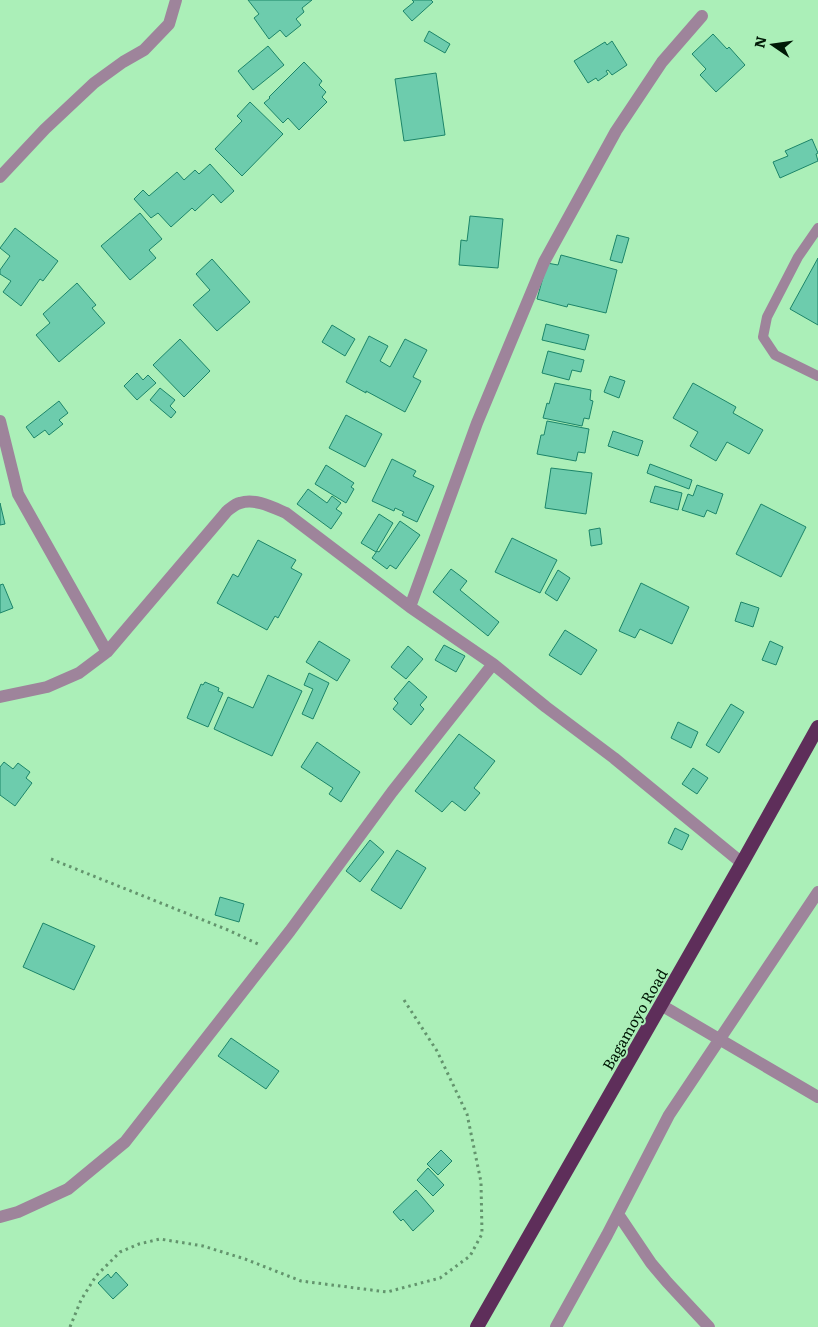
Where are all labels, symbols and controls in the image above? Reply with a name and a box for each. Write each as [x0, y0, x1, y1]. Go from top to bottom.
north arrow [748, 20, 798, 70]
text: N [748, 34, 770, 50]
street label: Bagamoyo Road [596, 964, 672, 1074]

